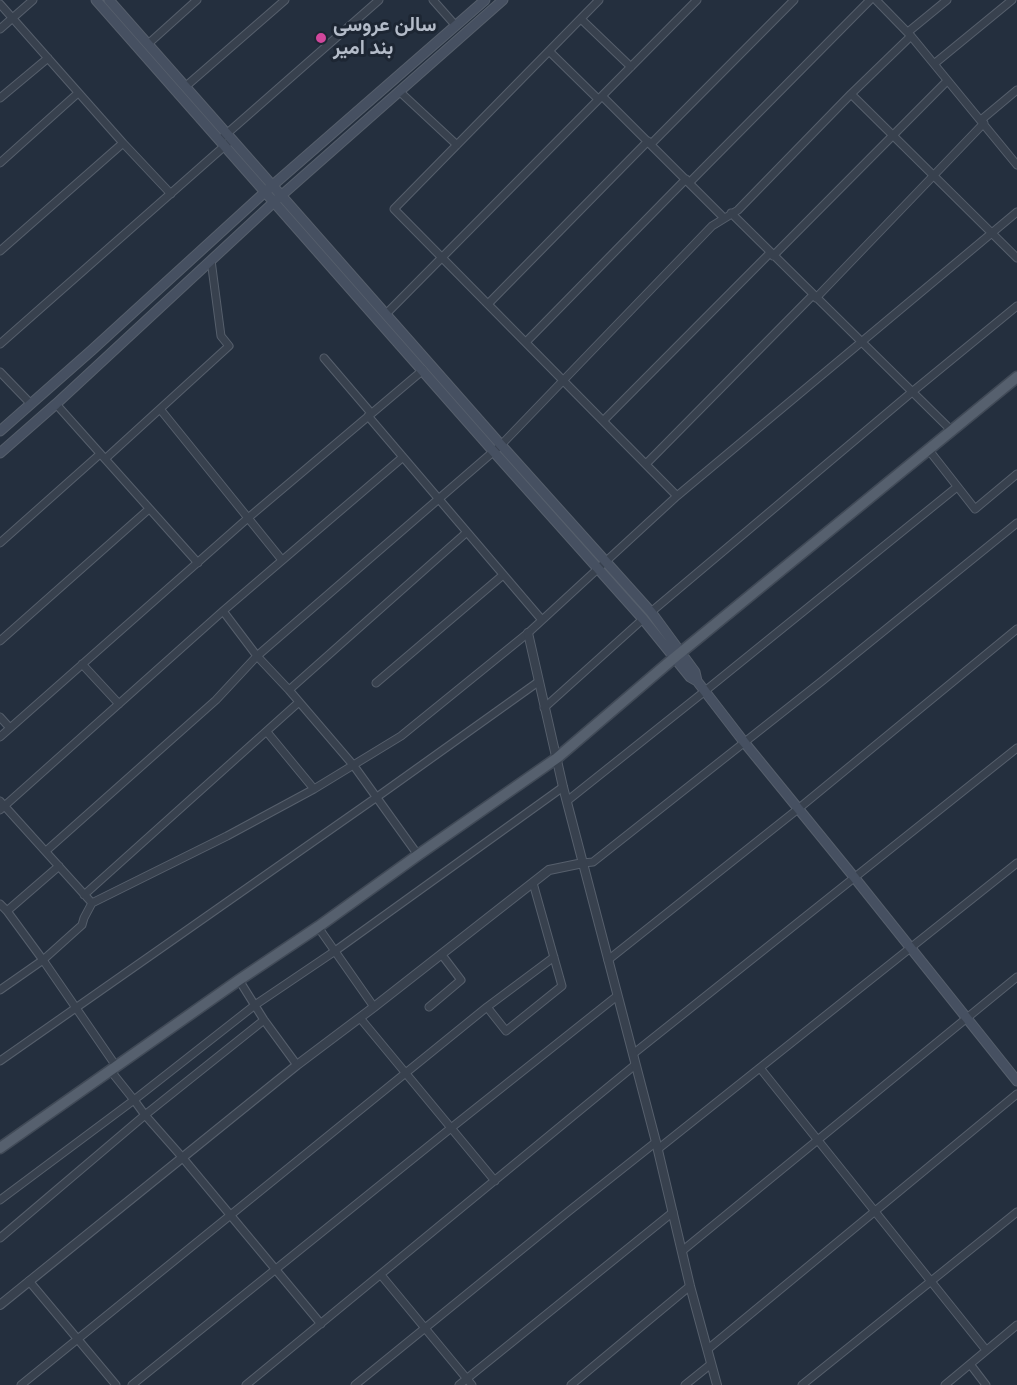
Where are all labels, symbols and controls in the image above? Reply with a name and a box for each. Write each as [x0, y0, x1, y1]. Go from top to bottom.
place label: سالن عروسی بند امیر [333, 14, 437, 61]
marker: سالن عروسی بند امیر [314, 31, 328, 45]

